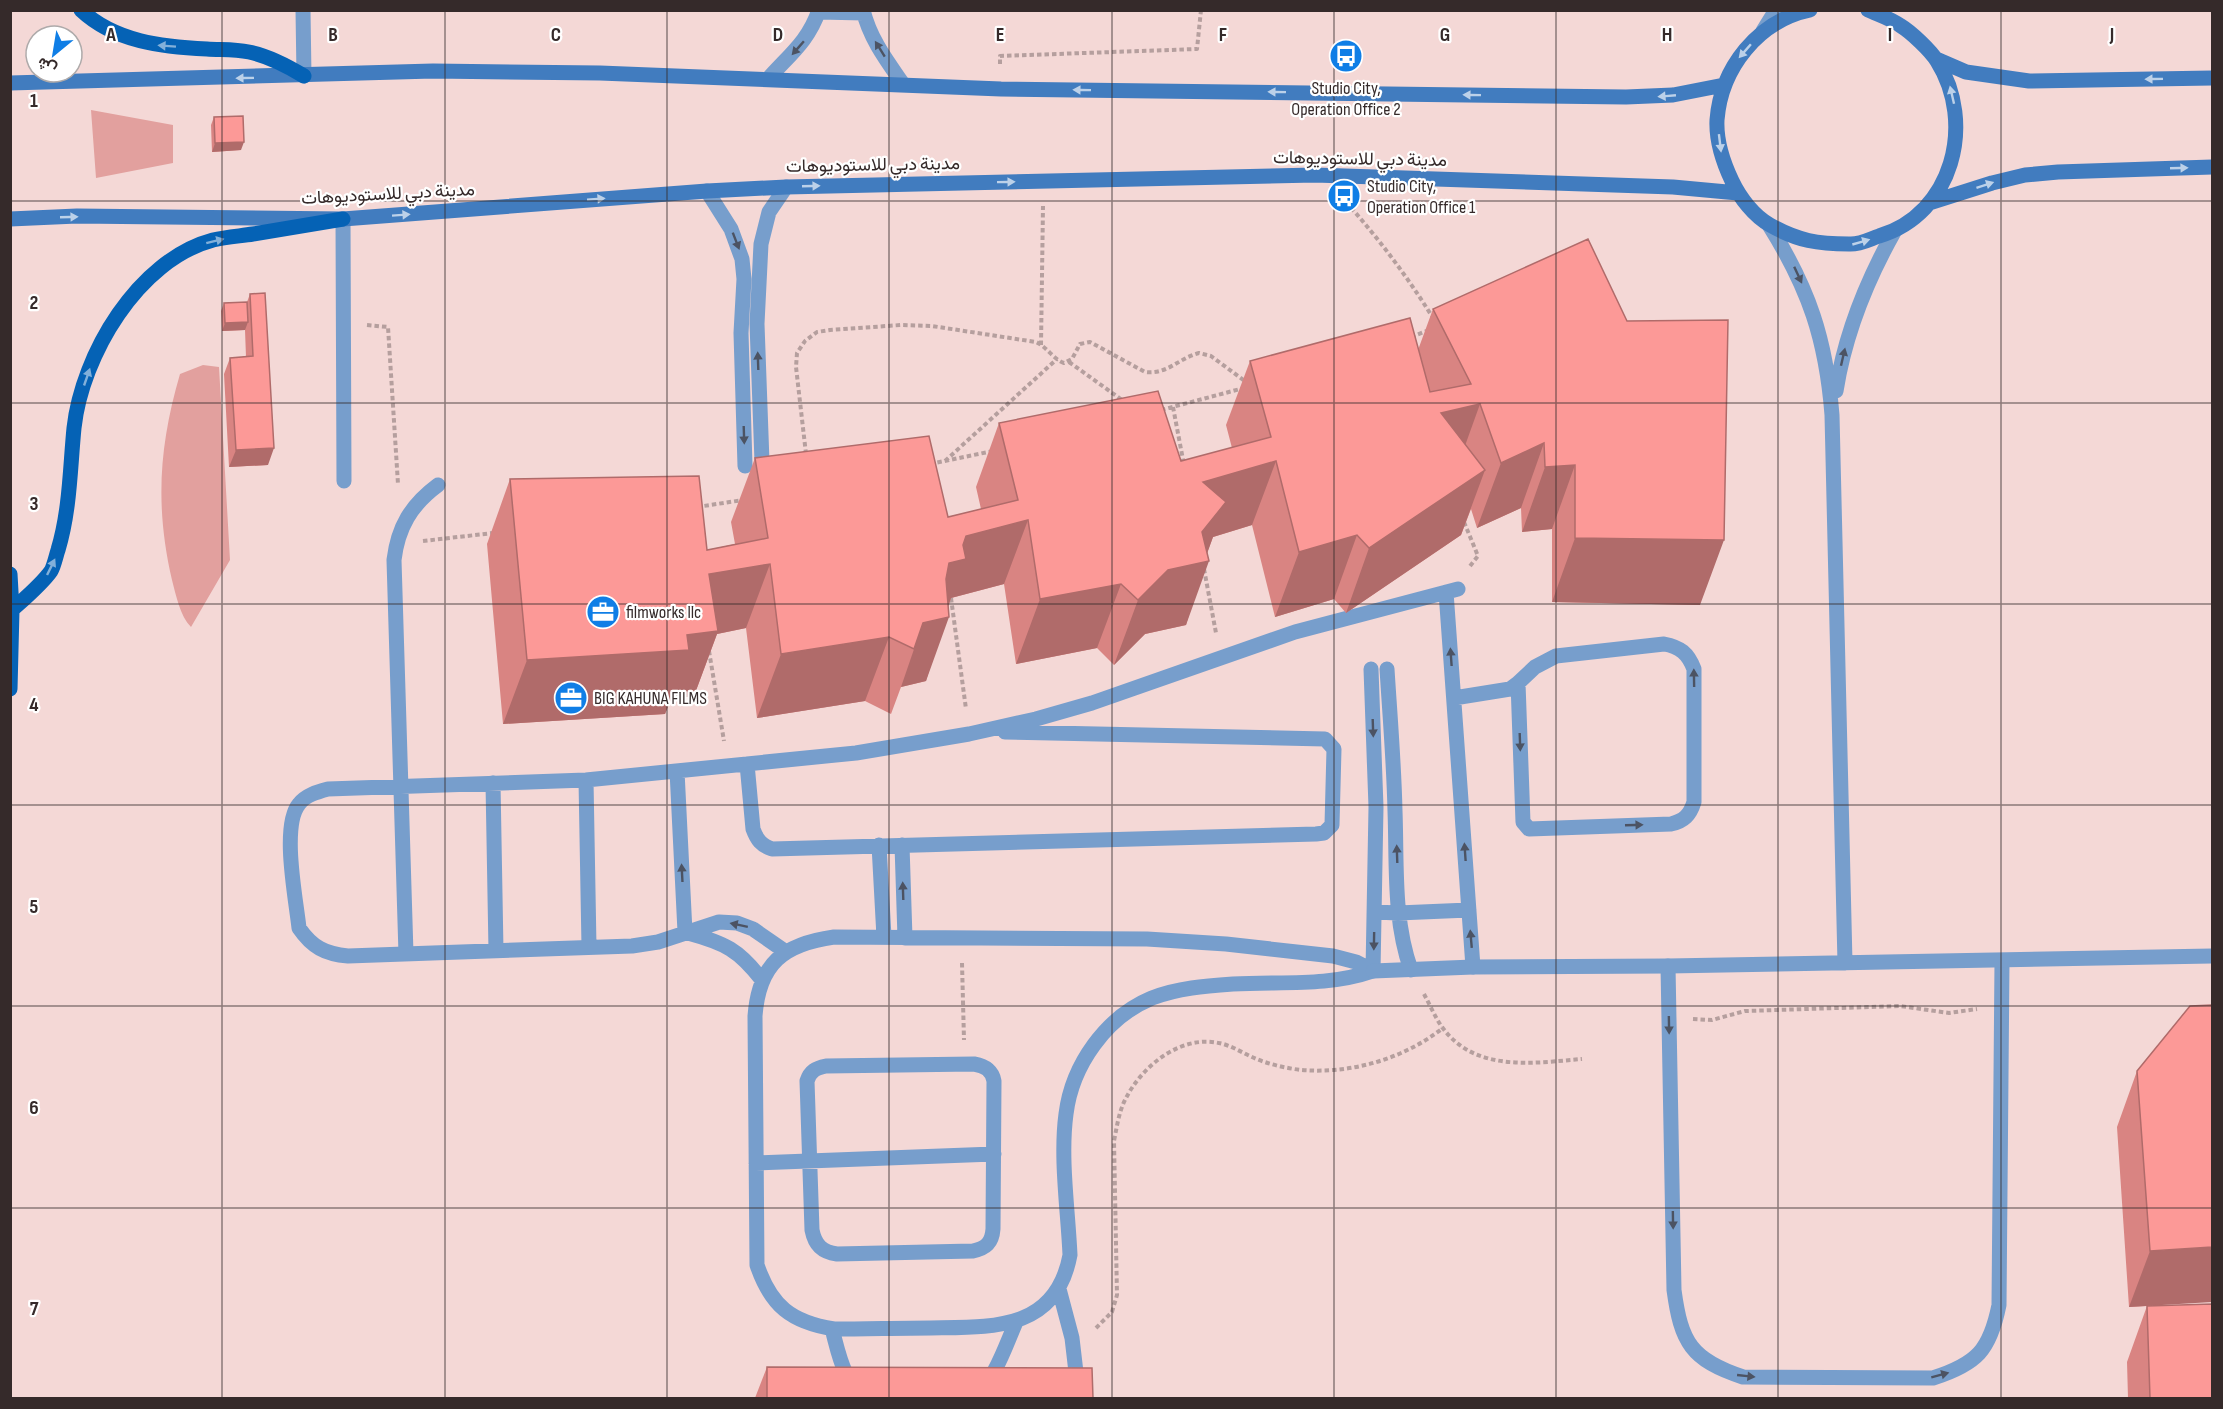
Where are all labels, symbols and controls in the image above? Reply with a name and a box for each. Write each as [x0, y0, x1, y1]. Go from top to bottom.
text: A [105, 23, 116, 47]
text: B [328, 23, 338, 47]
text: C [551, 23, 561, 47]
text: D [773, 23, 783, 47]
text: E [996, 23, 1004, 47]
text: F [1219, 23, 1227, 47]
text: G [1440, 23, 1450, 47]
text: H [1662, 23, 1672, 47]
text: I [1888, 23, 1892, 47]
text: J [2109, 23, 2114, 47]
north arrow [24, 24, 84, 84]
bus stop icon: Studio City, Operation Office 2 [1328, 38, 1364, 74]
one-way arrow [792, 40, 805, 55]
one-way arrow [157, 41, 176, 51]
one-way arrow [874, 41, 885, 57]
one-way arrow [1738, 44, 1752, 59]
text: ش [34, 53, 60, 79]
one-way arrow [236, 73, 255, 82]
one-way arrow [2145, 74, 2164, 84]
place label: Studio City, Operation Office 2 [1291, 78, 1401, 120]
one-way arrow [1072, 85, 1091, 95]
one-way arrow [1947, 86, 1956, 105]
one-way arrow [1267, 87, 1286, 97]
text: 1 [30, 89, 38, 113]
one-way arrow [1462, 90, 1481, 100]
one-way arrow [1657, 91, 1676, 100]
one-way arrow [1715, 133, 1724, 152]
street label: مدينة دبي للاستوديوهات [1273, 147, 1447, 175]
street label: مدينة دبي للاستوديوهات [786, 153, 960, 181]
one-way arrow [2169, 164, 2188, 173]
place label: Studio City, Operation Office 1 [1367, 176, 1476, 218]
one-way arrow [997, 177, 1016, 187]
bus stop icon: Studio City, Operation Office 1 [1326, 178, 1362, 214]
street label: مدينة دبي للاستوديوهات [301, 179, 476, 213]
one-way arrow [1976, 180, 1994, 190]
one-way arrow [802, 182, 821, 191]
one-way arrow [586, 195, 605, 204]
one-way arrow [392, 210, 411, 219]
one-way arrow [59, 212, 78, 221]
one-way arrow [732, 232, 741, 250]
one-way arrow [206, 235, 225, 245]
one-way arrow [1852, 237, 1870, 246]
one-way arrow [1793, 267, 1802, 284]
text: 2 [30, 291, 38, 315]
one-way arrow [1838, 348, 1848, 366]
one-way arrow [754, 352, 763, 371]
one-way arrow [82, 368, 92, 386]
one-way arrow [740, 425, 749, 444]
text: 3 [30, 492, 39, 516]
one-way arrow [45, 558, 55, 576]
office icon: filmworks llc [585, 594, 621, 630]
place label: filmworks llc [626, 602, 701, 623]
one-way arrow [1446, 648, 1456, 667]
one-way arrow [1689, 669, 1699, 688]
office icon: BIG KAHUNA FILMS [553, 680, 589, 716]
place label: BIG KAHUNA FILMS [594, 688, 707, 709]
text: 4 [29, 693, 39, 717]
one-way arrow [1368, 718, 1378, 737]
one-way arrow [1516, 732, 1525, 751]
one-way arrow [1625, 821, 1644, 830]
one-way arrow [1460, 842, 1470, 861]
one-way arrow [1392, 845, 1401, 864]
one-way arrow [677, 864, 687, 883]
one-way arrow [899, 882, 908, 901]
text: 5 [30, 895, 39, 919]
one-way arrow [730, 919, 748, 929]
one-way arrow [1466, 929, 1476, 948]
one-way arrow [1370, 932, 1379, 951]
one-way arrow [1665, 1015, 1674, 1034]
text: 6 [29, 1096, 39, 1120]
one-way arrow [1668, 1210, 1677, 1229]
text: 7 [30, 1297, 39, 1321]
one-way arrow [1932, 1370, 1950, 1379]
one-way arrow [1737, 1371, 1756, 1381]

